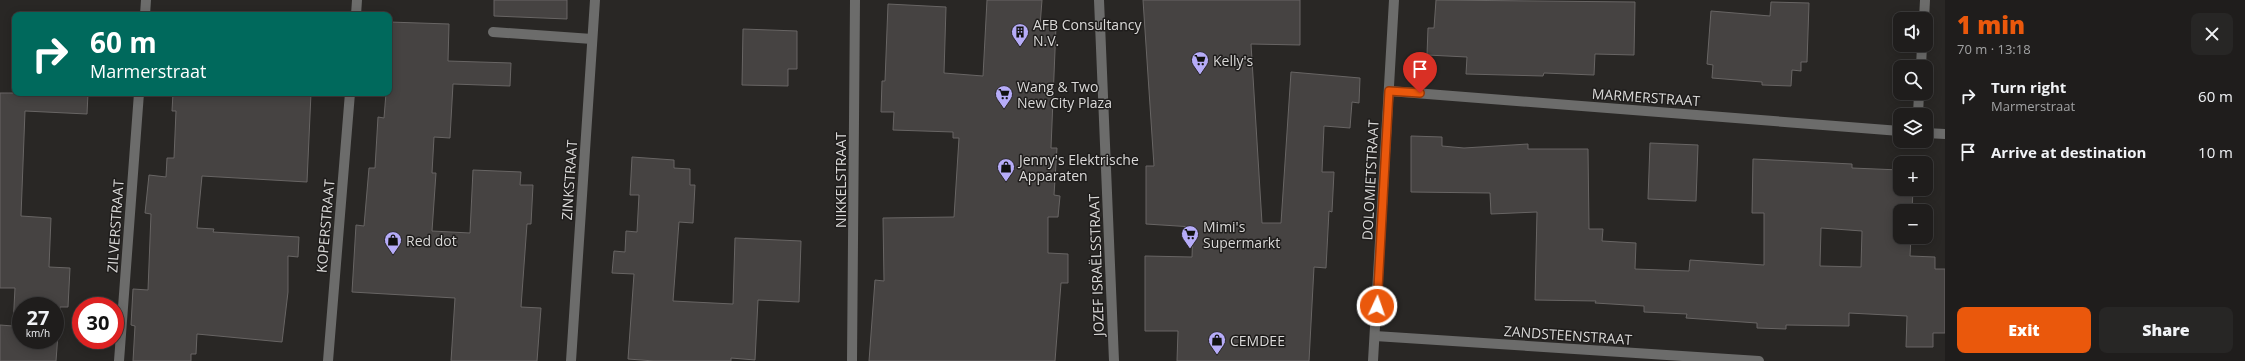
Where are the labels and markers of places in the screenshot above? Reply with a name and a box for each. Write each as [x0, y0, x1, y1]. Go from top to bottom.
place label: AFB Consultancy N.V. [1033, 15, 1142, 50]
building icon: AFB Consultancy N.V. [1010, 22, 1030, 47]
supermarket icon: Kelly's [1190, 50, 1210, 75]
place label: Kelly's [1213, 51, 1254, 70]
pin [1403, 52, 1437, 93]
place label: Wang & Two New City Plaza [1017, 77, 1112, 112]
supermarket icon: Wang & Two New City Plaza [994, 84, 1014, 109]
place label: Jenny's Elektrische Apparaten [1017, 150, 1139, 185]
shop icon: Jenny's Elektrische Apparaten [996, 157, 1016, 182]
place label: Mimi's Supermarkt [1203, 217, 1280, 252]
supermarket icon: Mimi's Supermarkt [1180, 224, 1200, 249]
shop icon: Red dot [383, 230, 403, 255]
place label: Red dot [406, 231, 457, 250]
shop icon: CEMDEE [1207, 330, 1227, 355]
place label: CEMDEE [1230, 331, 1285, 350]

